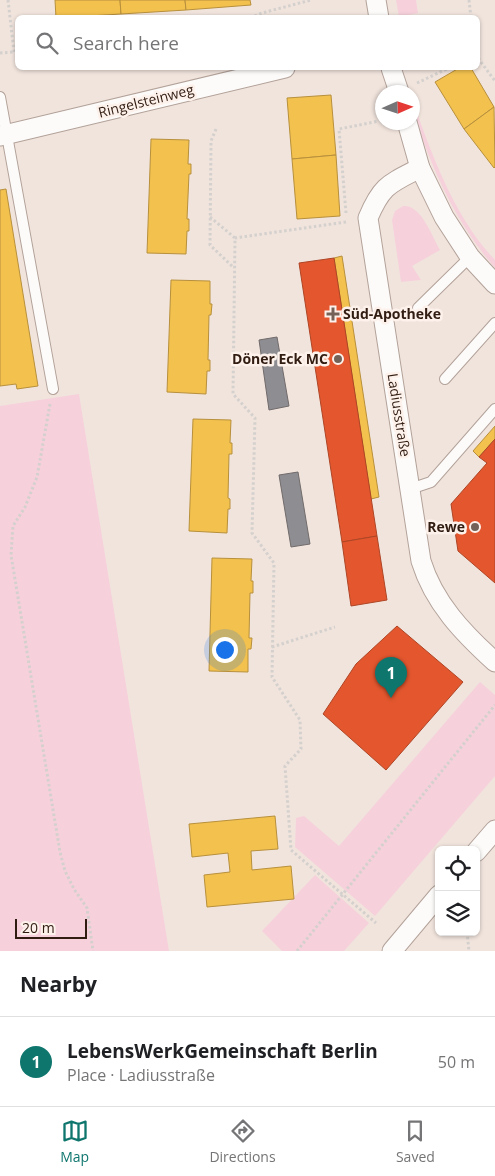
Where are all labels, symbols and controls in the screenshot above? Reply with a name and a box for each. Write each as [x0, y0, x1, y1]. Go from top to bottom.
search box [15, 15, 480, 70]
icon: search [33, 29, 61, 57]
text: Search here [73, 30, 179, 56]
street label: Ringelsteinweg [96, 79, 196, 122]
north arrow [375, 85, 420, 130]
place label: Süd-Apotheke [343, 304, 441, 323]
marker: Süd-Apotheke [327, 308, 339, 320]
place label: Döner Eck MC [232, 349, 328, 368]
marker: Döner Eck MC [332, 353, 344, 365]
street label: Ladiusstraße [384, 372, 415, 458]
place label: Rewe [427, 517, 465, 536]
marker: Rewe [469, 521, 481, 533]
your location [212, 637, 238, 663]
pin: 1 [375, 657, 407, 698]
map controls [435, 846, 480, 936]
button: locate [435, 846, 480, 891]
button: layers [435, 891, 480, 936]
scale bar [15, 916, 88, 939]
text: 20 m [22, 918, 55, 937]
text: Nearby [20, 970, 97, 998]
text: LebensWerkGemeinschaft Berlin [67, 1038, 378, 1064]
text: 1 [31, 1051, 41, 1073]
text: 50 m [438, 1051, 475, 1073]
text: Place · Ladiusstraße [67, 1064, 215, 1086]
tab: Map [60, 1117, 89, 1166]
tab: Directions [209, 1117, 276, 1166]
tab: Saved [396, 1117, 435, 1166]

